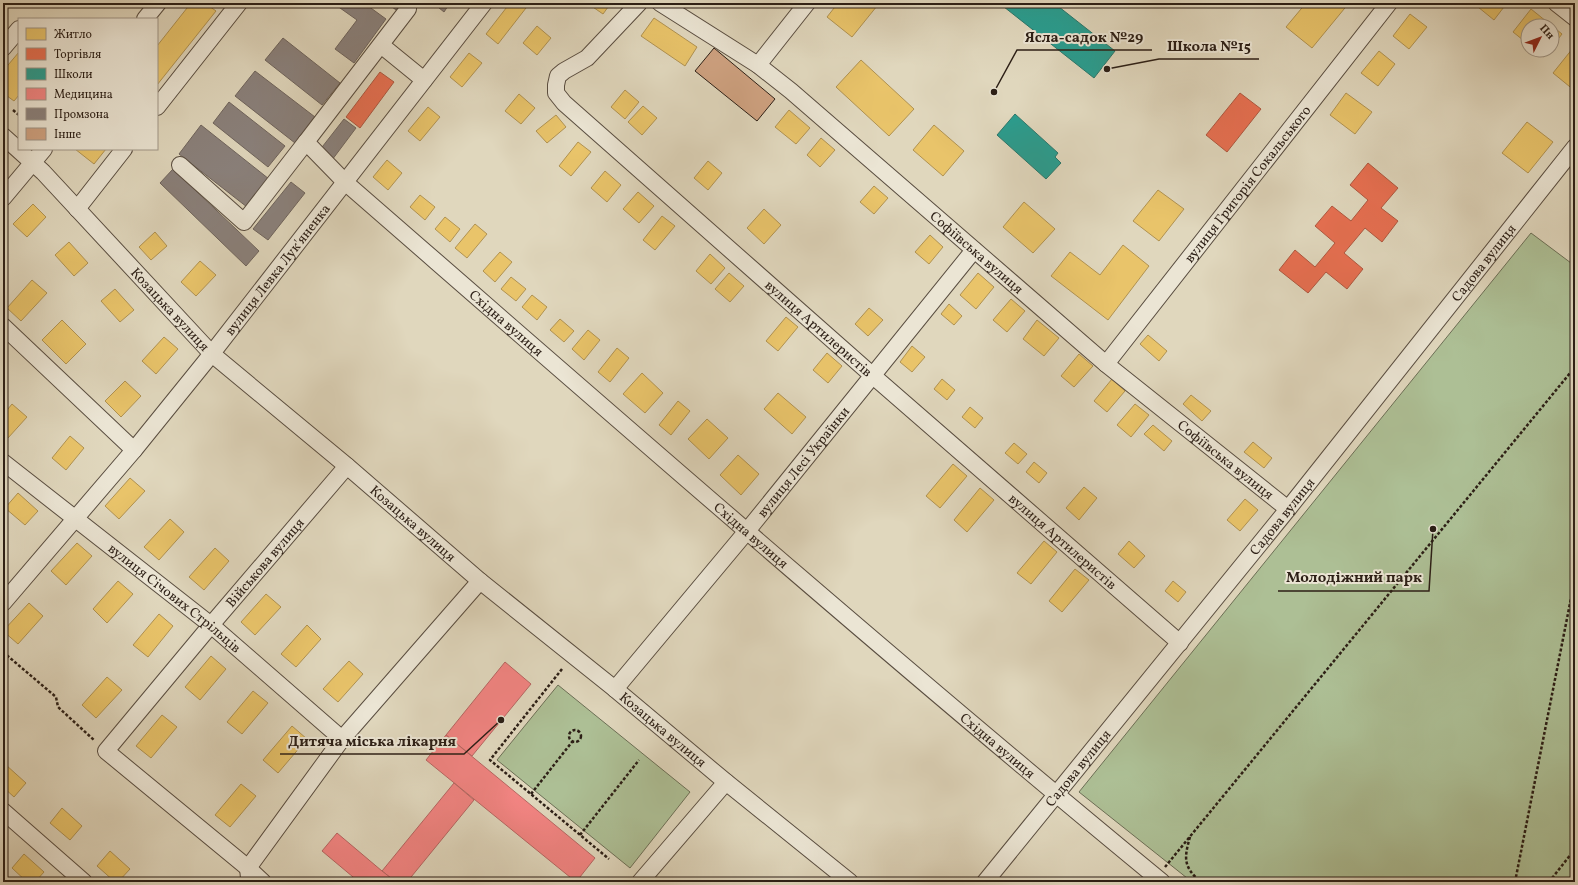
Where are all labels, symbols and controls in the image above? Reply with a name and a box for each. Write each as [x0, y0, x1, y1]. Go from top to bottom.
legend [18, 18, 158, 150]
north arrow [1520, 18, 1560, 58]
text: Пн [1536, 21, 1557, 43]
callout: Ясла-садок №29 [1017, 23, 1152, 50]
text: Житло [54, 27, 92, 43]
text: Ясла-садок №29 [1025, 28, 1143, 49]
callout: Школа №15 [1159, 32, 1259, 59]
text: Школа №15 [1167, 37, 1251, 58]
text: Торгівля [54, 47, 101, 63]
text: Школи [54, 67, 93, 83]
text: Медицина [54, 87, 113, 103]
street label: вулиця Григорія Сокальського [1181, 102, 1316, 267]
text: Промзона [54, 107, 109, 123]
text: Інше [54, 127, 82, 143]
street label: вулиця Левка Лук'яненка [221, 201, 335, 340]
street label: Софіївська вулиця [925, 207, 1027, 299]
street label: Садова вулиця [1448, 221, 1521, 306]
street label: Козацька вулиця [126, 264, 213, 356]
street label: вулиця Артилеристів [760, 277, 876, 382]
street label: Східна вулиця [464, 286, 547, 362]
street label: вулиця Лесі Українки [754, 403, 855, 522]
street label: Софіївська вулиця [1173, 416, 1277, 505]
street label: Садова вулиця [1246, 475, 1320, 560]
street label: Козацька вулиця [365, 482, 459, 567]
street label: вулиця Артилеристів [1004, 490, 1120, 595]
street label: Східна вулиця [709, 499, 792, 574]
street label: Військова вулиця [222, 515, 309, 612]
street label: вулиця Січових Стрільців [104, 540, 244, 658]
callout: Молодіжний парк [1278, 564, 1429, 591]
text: Молодіжний парк [1286, 568, 1422, 589]
street label: Козацька вулиця [615, 688, 710, 772]
street label: Східна вулиця [955, 709, 1038, 784]
street label: Садова вулиця [1042, 726, 1116, 811]
callout: Дитяча міська лікарня [280, 727, 464, 754]
text: Дитяча міська лікарня [288, 732, 457, 753]

